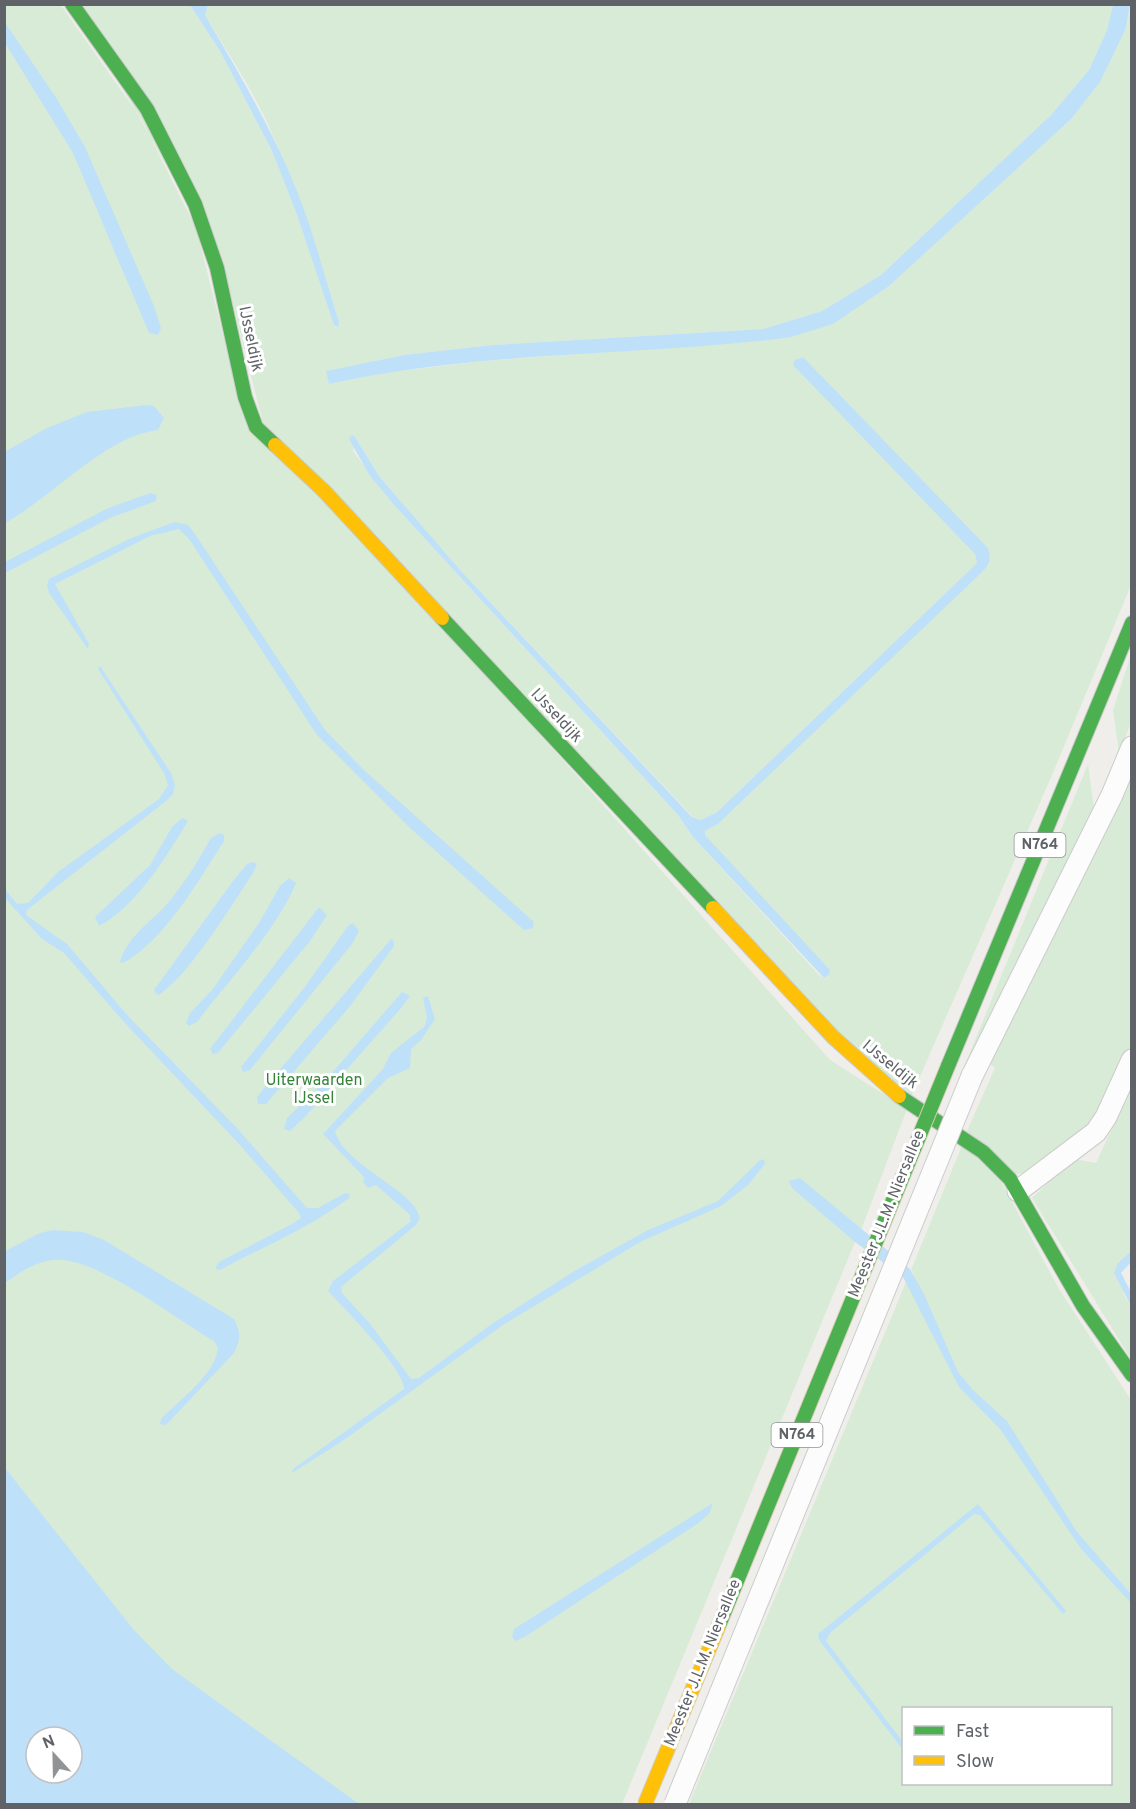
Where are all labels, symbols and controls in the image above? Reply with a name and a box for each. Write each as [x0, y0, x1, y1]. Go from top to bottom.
street label: IJsseldijk [233, 304, 267, 374]
street label: IJsseldijk [526, 685, 586, 747]
road number: N764 [1014, 833, 1066, 857]
street label: IJsseldijk [858, 1036, 922, 1094]
park label: Uiterwaarden IJssel [266, 1071, 363, 1109]
street label: Meester J.L.M. Niersallee [844, 1127, 930, 1301]
road number: N764 [772, 1423, 822, 1447]
street label: Meester J.L.M. Niersallee [660, 1576, 746, 1750]
legend [902, 1707, 1112, 1785]
text: Fast [956, 1721, 989, 1744]
north arrow [24, 1725, 84, 1785]
text: N [40, 1732, 58, 1754]
text: Slow [956, 1751, 994, 1774]

